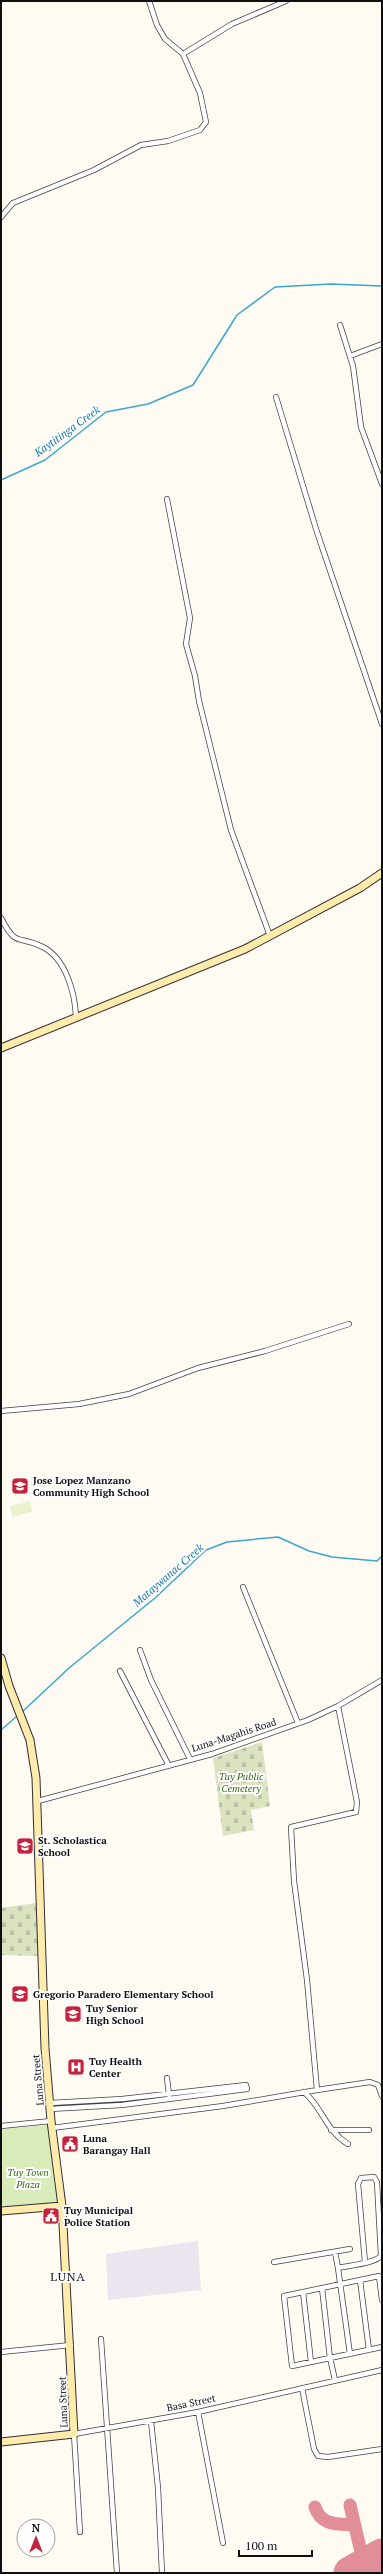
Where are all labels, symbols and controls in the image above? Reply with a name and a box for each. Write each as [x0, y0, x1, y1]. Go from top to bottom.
water label: Kaytitinga Creek [31, 402, 103, 460]
place label: Jose Lopez Manzano Community High School [33, 1474, 150, 1499]
school or university icon: Jose Lopez Manzano Community High School [10, 1476, 30, 1496]
water label: Mataywanac Creek [129, 1540, 207, 1610]
street label: Luna-Magahis Road [190, 1715, 278, 1755]
park label: Tuy Public Cemetery [219, 1770, 264, 1795]
place label: St. Scholastica School [38, 1834, 107, 1859]
school or university icon: St. Scholastica School [15, 1836, 35, 1856]
school or university icon: Gregorio Paradero Elementary School [10, 1984, 30, 2004]
place label: Gregorio Paradero Elementary School [33, 1988, 214, 2001]
place label: Tuy Senior High School [86, 2002, 144, 2027]
school or university icon: Tuy Senior High School [63, 2004, 83, 2024]
street label: Luna Street [29, 2054, 47, 2106]
place label: Tuy Health Center [89, 2055, 143, 2080]
hospital icon: Tuy Health Center [66, 2057, 86, 2077]
place label: Luna Barangay Hall [83, 2132, 151, 2157]
public building icon: Luna Barangay Hall [60, 2134, 80, 2154]
park label: Tuy Town Plaza [7, 2166, 49, 2191]
place label: Tuy Municipal Police Station [64, 2204, 134, 2229]
public building icon: Tuy Municipal Police Station [41, 2206, 61, 2226]
district label: LUNA [50, 2269, 86, 2284]
street label: Luna Street [56, 2376, 70, 2428]
street label: Basa Street [165, 2391, 217, 2415]
north arrow [16, 2518, 56, 2558]
text: N [32, 2521, 41, 2535]
scale bar [239, 2532, 312, 2558]
text: 100 m [245, 2538, 278, 2553]

